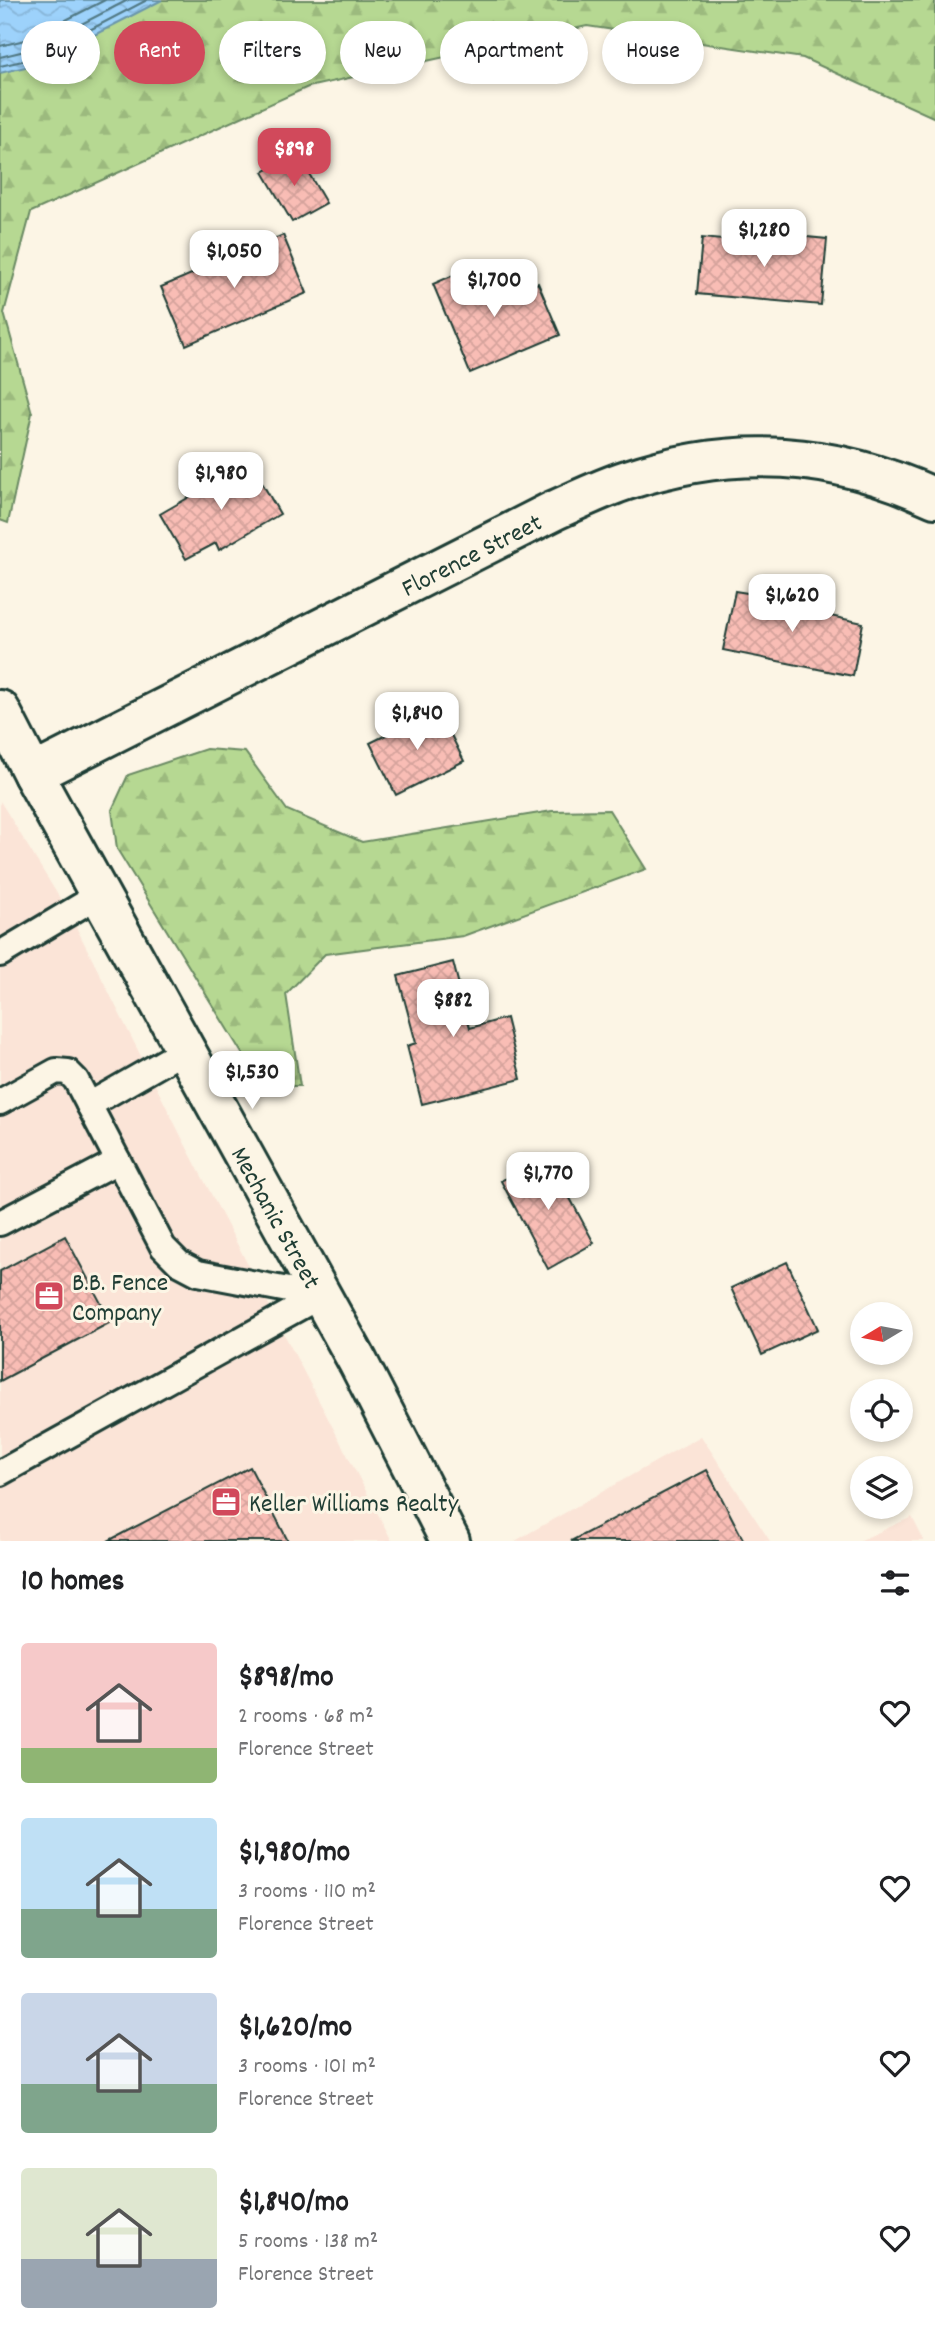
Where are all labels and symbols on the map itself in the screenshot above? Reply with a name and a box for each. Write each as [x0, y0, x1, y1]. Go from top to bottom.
pin: $898 [253, 128, 335, 188]
pin: $1,280 [707, 210, 821, 269]
pin: $1,050 [177, 230, 291, 290]
pin: $1,700 [437, 260, 551, 319]
pin: $1,980 [164, 452, 278, 512]
street label: Florence Street [396, 506, 550, 608]
pin: $1,620 [735, 574, 849, 634]
pin: $1,840 [360, 692, 474, 752]
pin: $882 [412, 979, 494, 1039]
pin: $1,530 [195, 1052, 309, 1111]
street label: Mechanic Street [220, 1141, 329, 1297]
pin: $1,770 [491, 1152, 605, 1212]
place label: B.B. Fence Company [72, 1266, 168, 1333]
office icon: B.B. Fence Company [32, 1279, 66, 1313]
north arrow [850, 1302, 914, 1365]
office icon: Keller Williams Realty [209, 1485, 243, 1519]
place label: Keller Williams Realty [249, 1487, 459, 1524]

